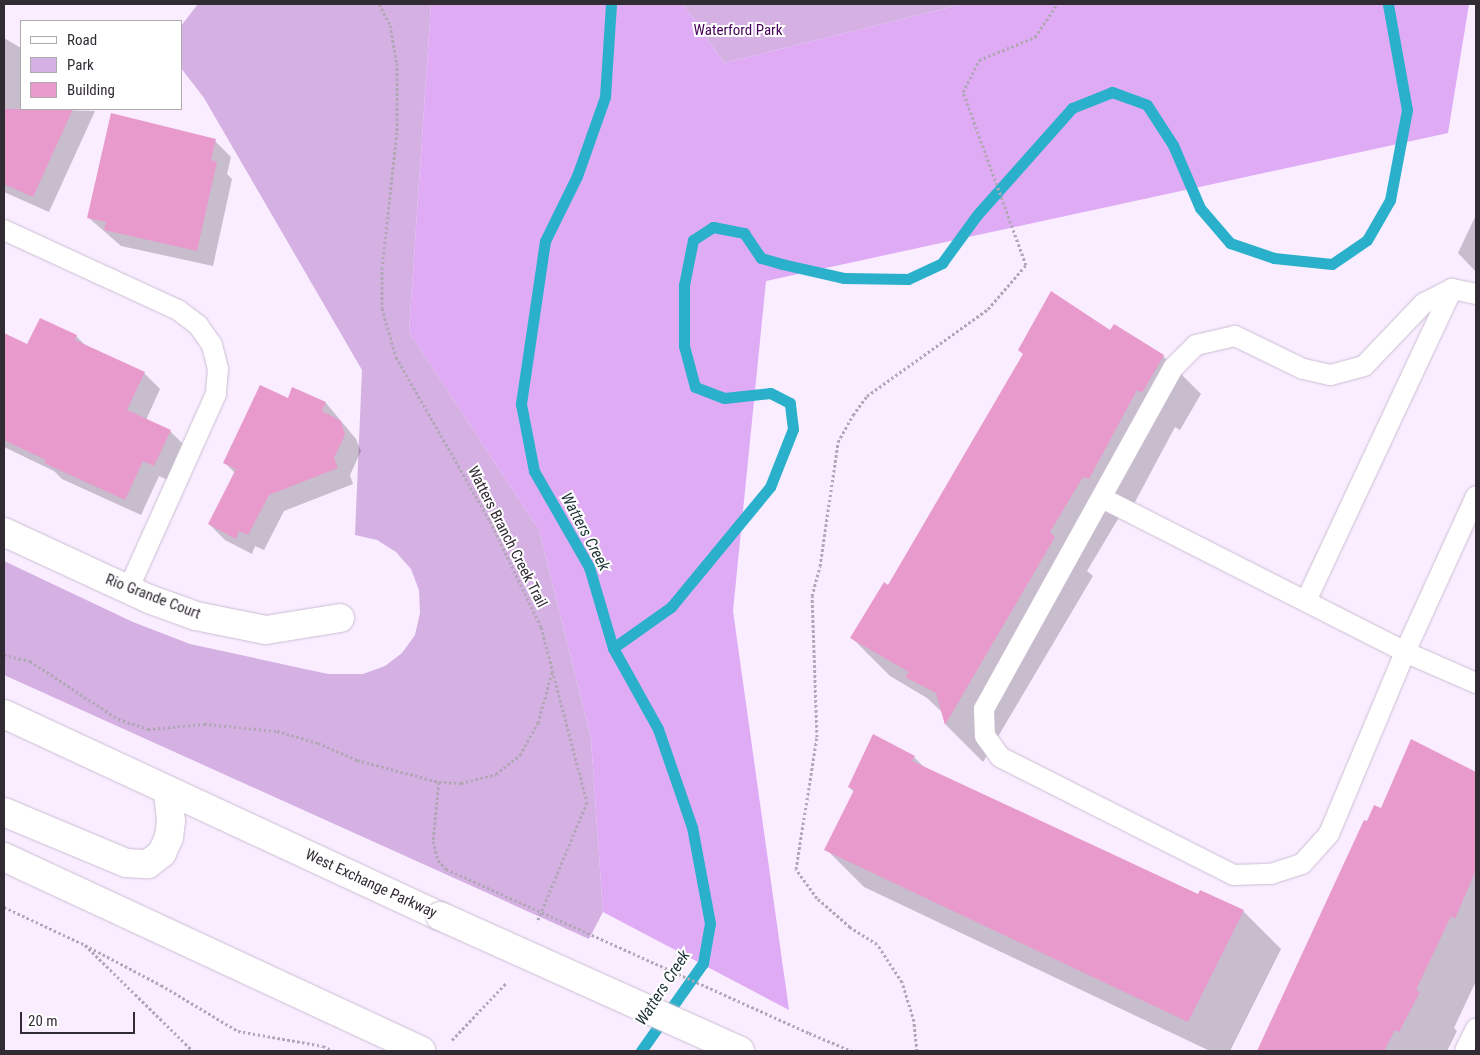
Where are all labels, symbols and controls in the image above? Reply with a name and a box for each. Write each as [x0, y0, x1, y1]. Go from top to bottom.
legend [20, 20, 182, 110]
park label: Waterford Park [694, 22, 782, 40]
text: Road [67, 31, 97, 49]
text: Park [67, 56, 94, 74]
text: Building [67, 81, 115, 99]
street label: Watters Branch Creek Trail [463, 463, 551, 611]
water label: Watters Creek [556, 490, 614, 574]
street label: Rio Grande Court [103, 571, 203, 623]
street label: West Exchange Parkway [302, 846, 440, 922]
water label: Watters Creek [632, 947, 694, 1029]
scale bar [22, 1002, 138, 1034]
text: 20 m [28, 1012, 58, 1030]

